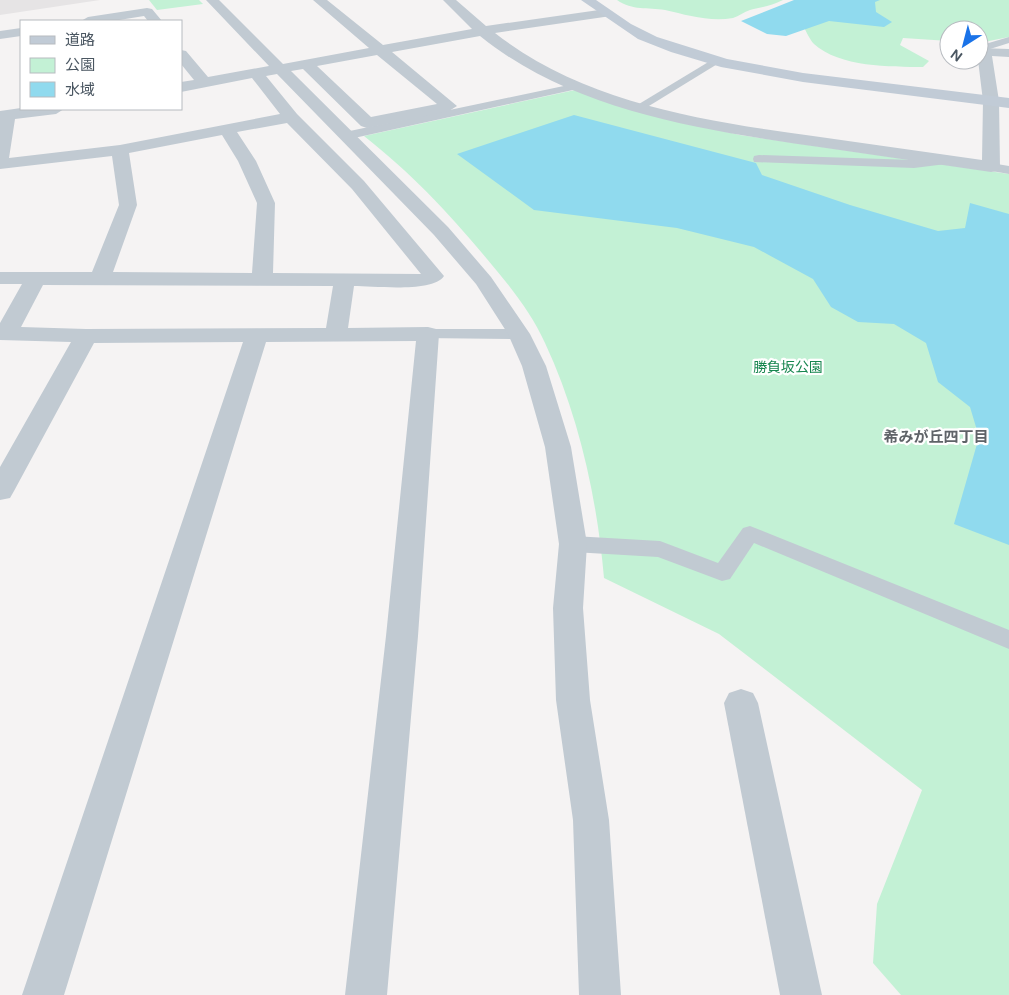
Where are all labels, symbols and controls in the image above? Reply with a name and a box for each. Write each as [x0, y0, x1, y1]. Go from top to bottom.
legend [20, 20, 182, 110]
north arrow [939, 20, 989, 70]
text: 道路 [65, 30, 95, 50]
text: N [947, 45, 966, 66]
text: 公園 [65, 55, 95, 75]
text: 水域 [65, 80, 95, 100]
park label: 勝負坂公園 [753, 358, 823, 376]
district label: 希みが丘四丁目 [883, 427, 989, 447]

